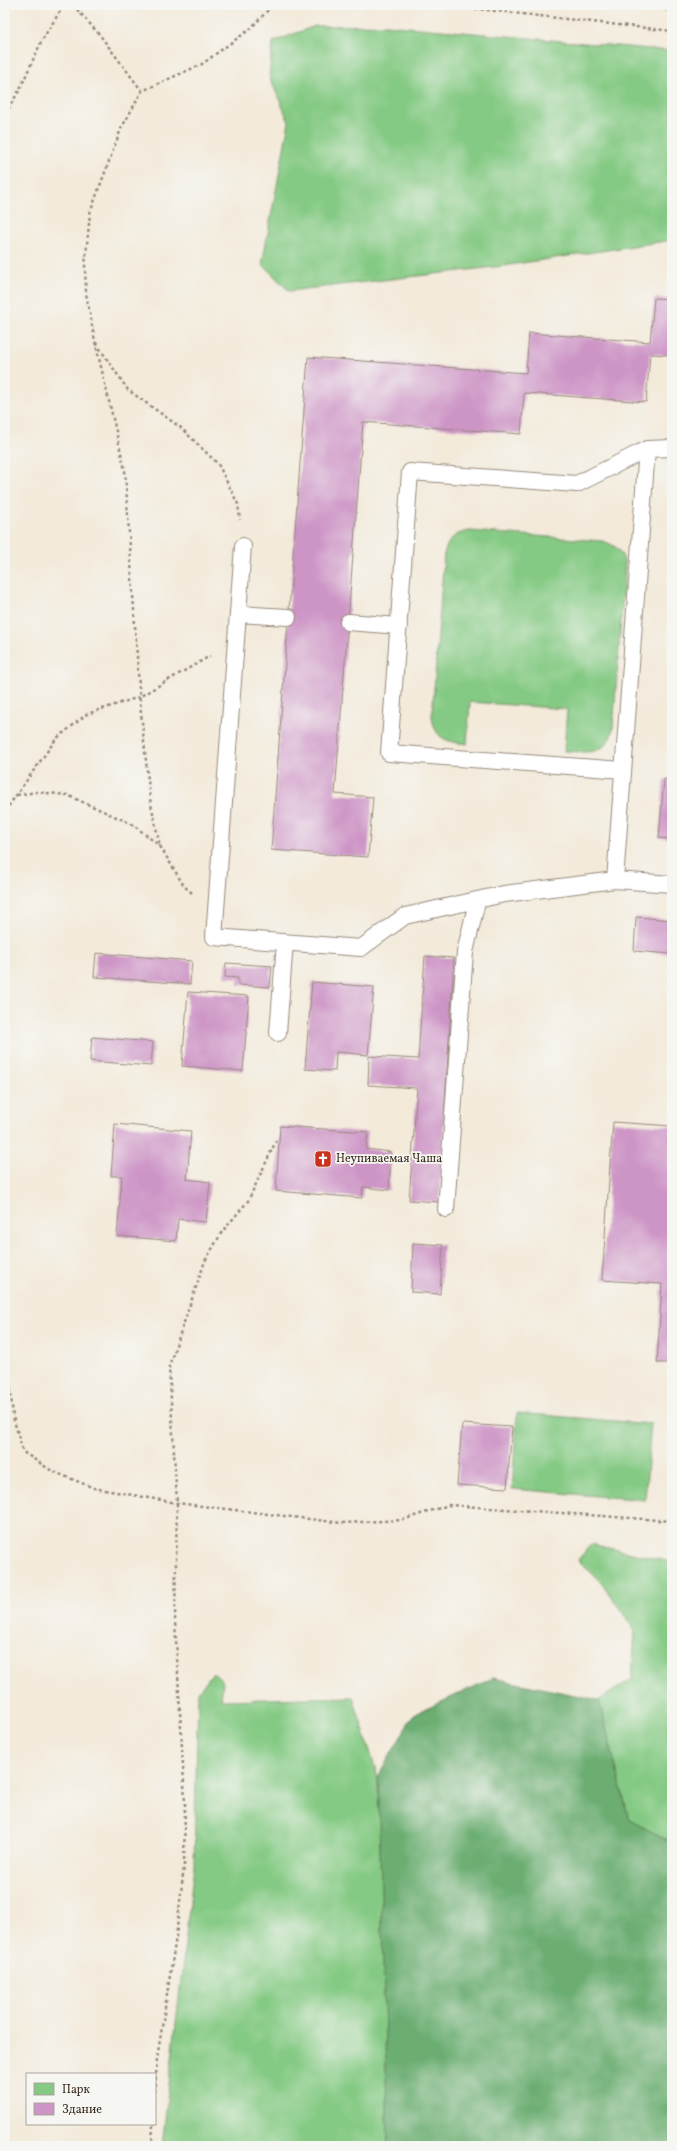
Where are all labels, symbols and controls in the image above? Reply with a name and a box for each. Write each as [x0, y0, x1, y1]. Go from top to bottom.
church icon: Неупиваемая Чаша [313, 1149, 333, 1169]
place label: Неупиваемая Чаша [336, 1151, 442, 1167]
legend [26, 2073, 156, 2125]
text: Парк [62, 2082, 90, 2098]
text: Здание [62, 2102, 102, 2118]

